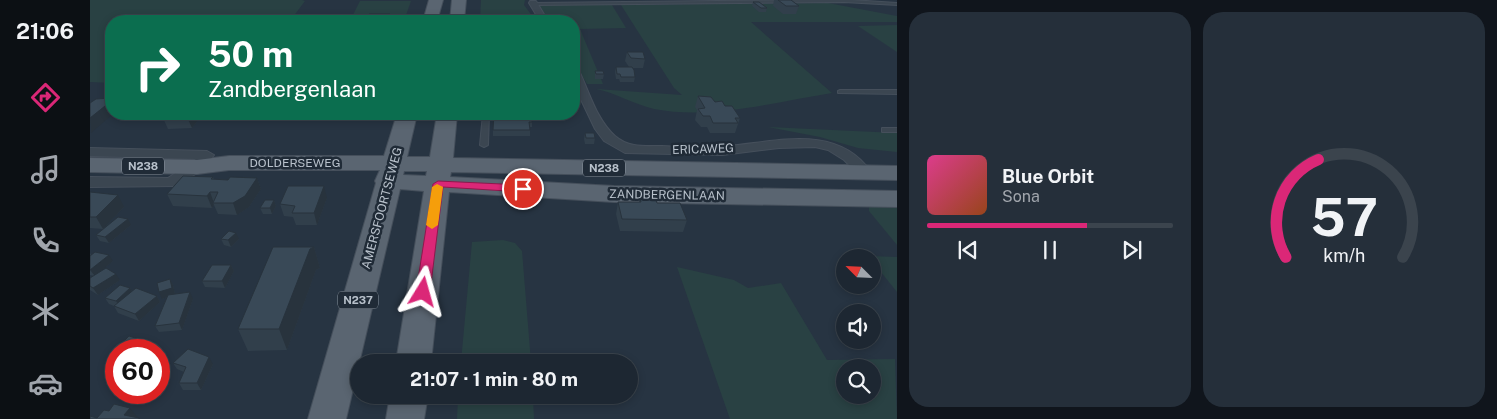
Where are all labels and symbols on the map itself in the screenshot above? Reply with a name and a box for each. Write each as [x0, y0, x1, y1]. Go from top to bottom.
street label: ERICAWEG [672, 141, 734, 157]
street label: AMERSFOORTSEWEG [359, 146, 405, 270]
street label: DOLDERSEWEG [250, 156, 340, 170]
road number: N238 [122, 158, 164, 175]
road number: N238 [583, 160, 625, 177]
pin [502, 168, 544, 210]
street label: ZANDBERGENLAAN [609, 187, 725, 203]
north arrow [836, 249, 881, 294]
position arrow [396, 265, 448, 317]
road number: N237 [338, 292, 378, 308]
speed limit sign: 60 [105, 339, 170, 404]

